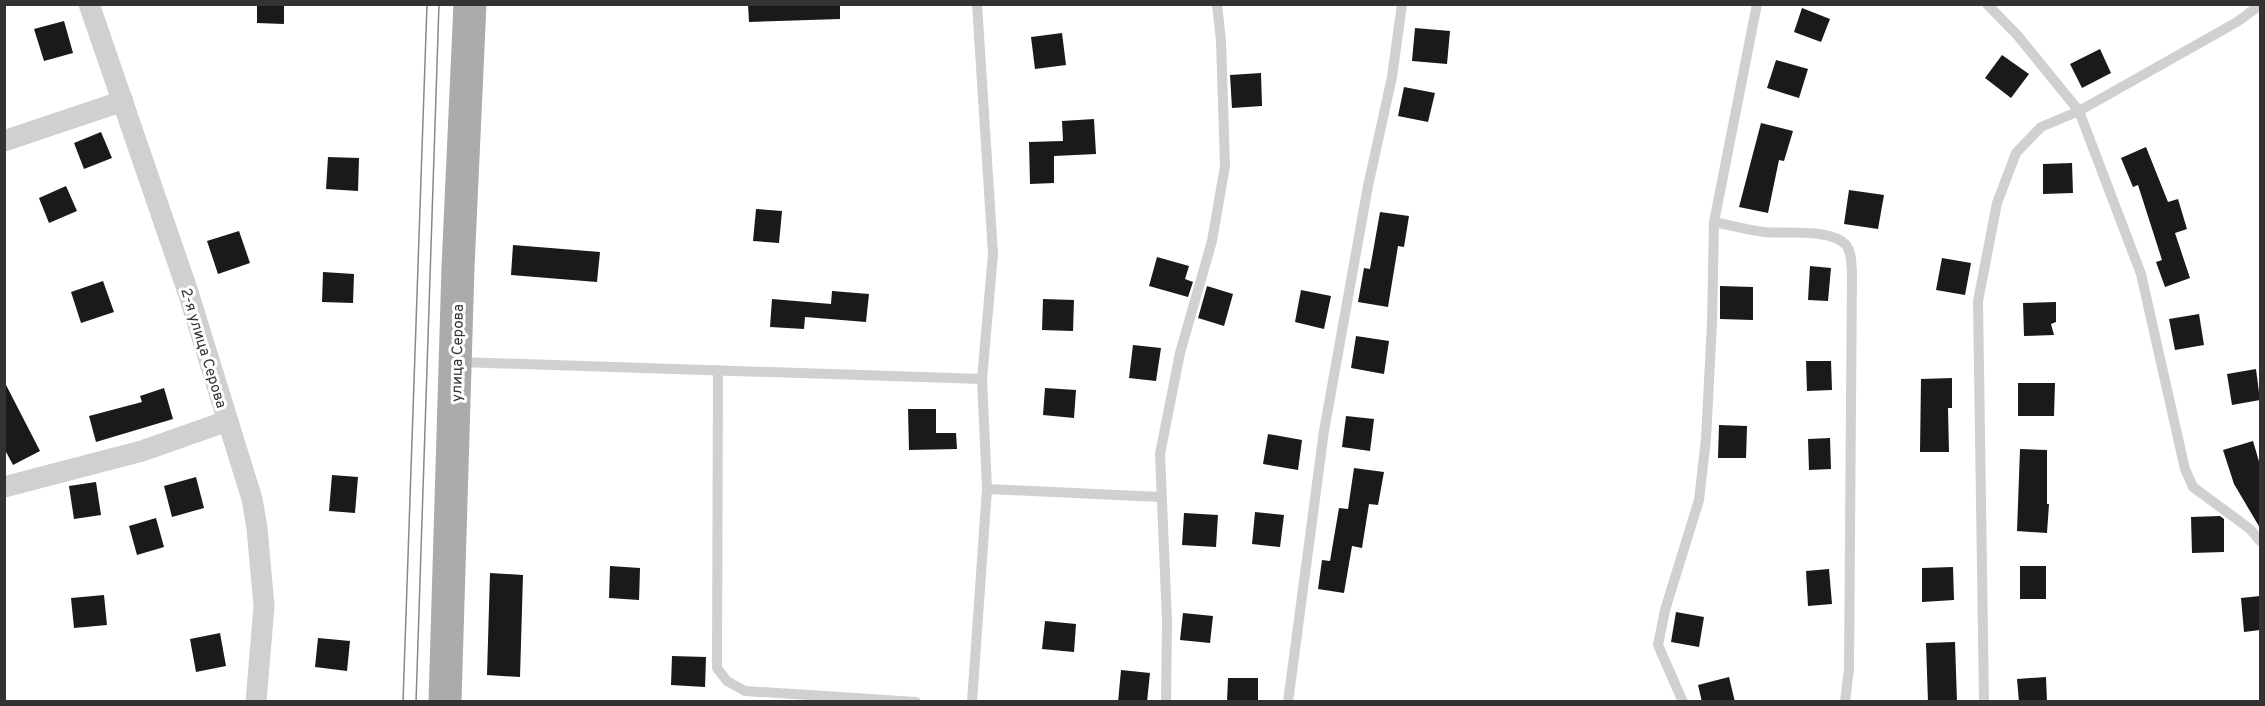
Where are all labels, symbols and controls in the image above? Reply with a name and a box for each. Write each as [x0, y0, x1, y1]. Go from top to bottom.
street label: 2-я улица Серова [175, 286, 230, 411]
street label: улица Серова [448, 304, 469, 402]

